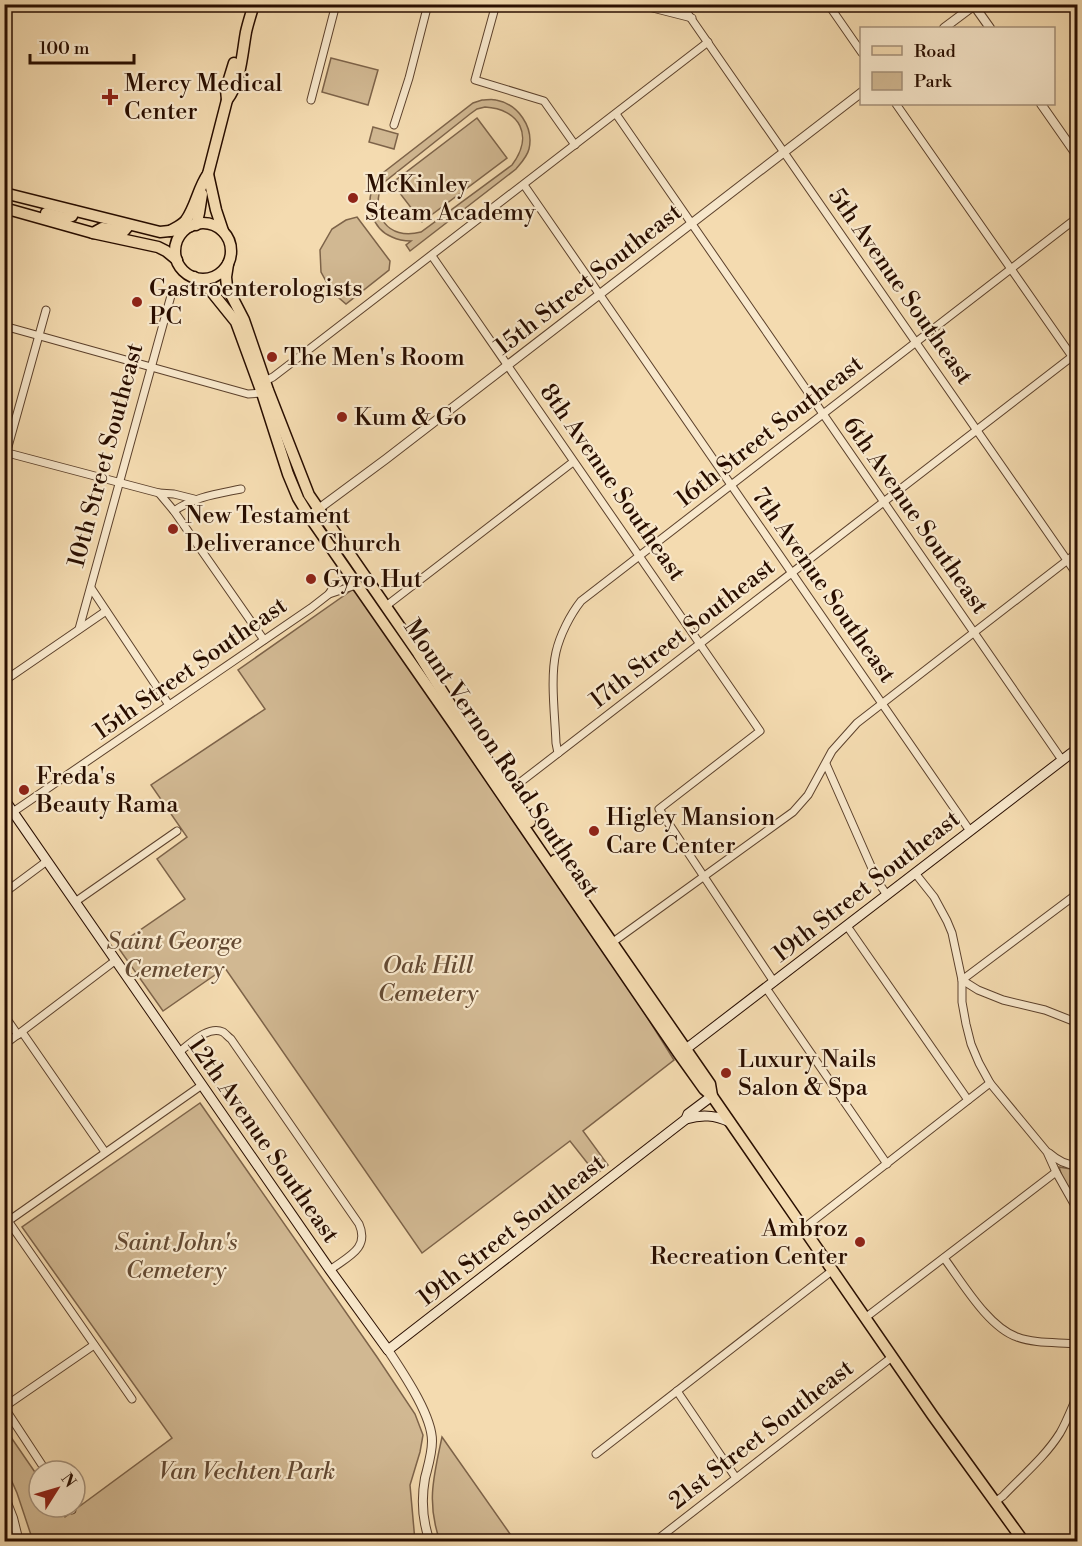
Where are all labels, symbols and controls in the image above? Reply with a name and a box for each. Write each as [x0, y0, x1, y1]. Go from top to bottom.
scale bar [30, 27, 134, 65]
legend [860, 27, 1055, 105]
text: 100 m [39, 37, 90, 60]
text: Road [914, 40, 957, 63]
place label: Mercy Medical Center [124, 69, 282, 127]
text: Park [914, 70, 953, 93]
marker: Mercy Medical Center [101, 88, 119, 106]
place label: McKinley Steam Academy [365, 170, 536, 228]
street label: 5th Avenue Southeast [821, 183, 980, 391]
marker: McKinley Steam Academy [346, 191, 360, 205]
street label: 15th Street Southeast [489, 197, 689, 362]
place label: Gastroenterologists PC [149, 274, 363, 332]
marker: Gastroenterologists PC [130, 295, 144, 309]
street label: 10th Street Southeast [62, 339, 150, 571]
place label: The Men's Room [284, 343, 465, 373]
street label: 16th Street Southeast [670, 349, 870, 514]
marker: The Men's Room [265, 350, 279, 364]
street label: 8th Avenue Southeast [533, 378, 692, 588]
place label: Kum & Go [354, 403, 467, 433]
marker: Kum & Go [335, 410, 349, 424]
street label: 6th Avenue Southeast [836, 411, 995, 620]
street label: 7th Avenue Southeast [744, 482, 902, 689]
place label: New Testament Deliverance Church [185, 501, 401, 559]
marker: New Testament Deliverance Church [166, 522, 180, 536]
street label: 17th Street Southeast [584, 552, 782, 715]
place label: Gyro Hut [323, 565, 423, 595]
marker: Gyro Hut [304, 572, 318, 586]
street label: 15th Street Southeast [88, 591, 293, 747]
street label: Mount Vernon Road Southeast [397, 614, 606, 904]
place label: Freda's Beauty Rama [35, 762, 179, 820]
marker: Freda's Beauty Rama [17, 783, 31, 797]
place label: Higley Mansion Care Center [606, 803, 775, 861]
street label: 19th Street Southeast [767, 804, 967, 969]
marker: Higley Mansion Care Center [587, 824, 601, 838]
park label: Saint George Cemetery [106, 927, 242, 985]
park label: Oak Hill Cemetery [378, 951, 479, 1009]
street label: 12th Avenue Southeast [181, 1032, 346, 1250]
place label: Luxury Nails Salon & Spa [738, 1045, 876, 1103]
marker: Luxury Nails Salon & Spa [719, 1066, 733, 1080]
street label: 19th Street Southeast [412, 1148, 612, 1313]
place label: Ambroz Recreation Center [650, 1214, 848, 1272]
park label: Saint John's Cemetery [114, 1228, 238, 1286]
marker: Ambroz Recreation Center [853, 1235, 867, 1249]
street label: 21st Street Southeast [663, 1353, 860, 1516]
park label: Van Vechten Park [159, 1457, 335, 1487]
north arrow [27, 1459, 87, 1519]
text: N [56, 1470, 80, 1492]

